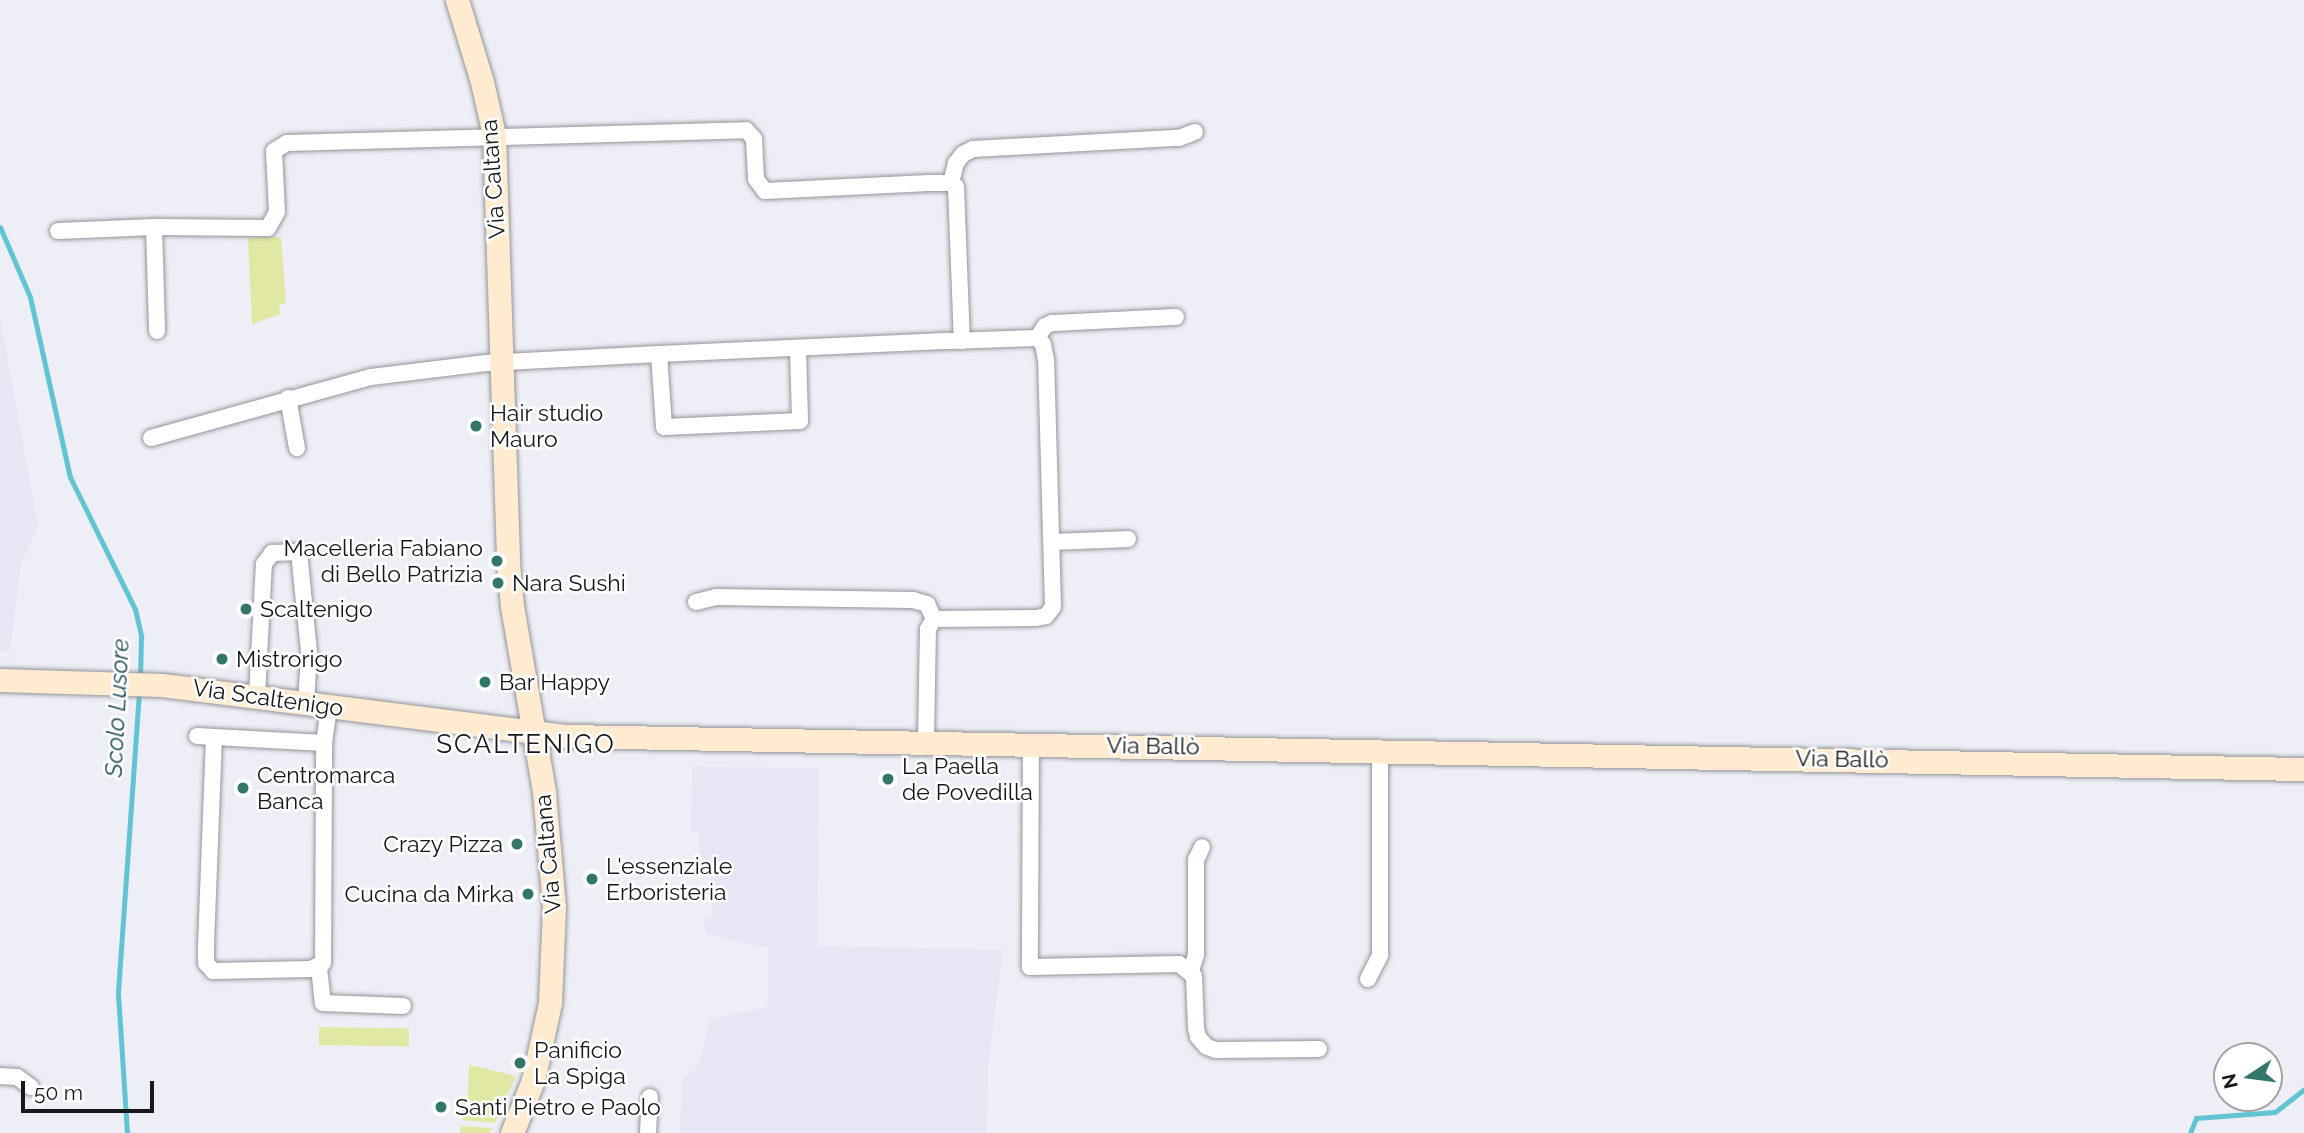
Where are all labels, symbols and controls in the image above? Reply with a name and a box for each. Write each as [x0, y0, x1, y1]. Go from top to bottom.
street label: Via Caltana [475, 118, 511, 240]
place label: Hair studio Mauro [490, 399, 604, 453]
marker: Hair studio Mauro [468, 418, 484, 434]
place label: Macelleria Fabiano di Bello Patrizia [283, 534, 483, 588]
marker: Macelleria Fabiano di Bello Patrizia [489, 553, 505, 569]
place label: Nara Sushi [512, 569, 626, 597]
marker: Nara Sushi [490, 575, 506, 591]
place label: Scaltenigo [260, 595, 373, 623]
marker: Scaltenigo [238, 601, 254, 617]
water label: Scolo Lusore [99, 638, 135, 778]
place label: Mistrorigo [236, 645, 342, 673]
marker: Mistrorigo [214, 651, 230, 667]
place label: Bar Happy [499, 668, 611, 696]
street label: Via Scaltenigo [191, 674, 345, 722]
marker: Bar Happy [477, 674, 493, 690]
district label: SCALTENIGO [437, 729, 615, 761]
street label: Via Ballò [1106, 731, 1200, 761]
street label: Via Ballò [1795, 744, 1889, 774]
place label: La Paella de Povedilla [902, 752, 1033, 806]
place label: Centromarca Banca [257, 761, 395, 815]
marker: La Paella de Povedilla [880, 771, 896, 787]
marker: Centromarca Banca [235, 780, 251, 796]
street label: Via Caltana [529, 793, 567, 915]
place label: Crazy Pizza [383, 830, 503, 858]
marker: Crazy Pizza [509, 836, 525, 852]
place label: L'essenziale Erboristeria [606, 852, 732, 906]
marker: L'essenziale Erboristeria [584, 871, 600, 887]
place label: Cucina da Mirka [344, 880, 514, 908]
marker: Cucina da Mirka [520, 886, 536, 902]
place label: Panificio La Spiga [534, 1036, 626, 1090]
north arrow [2213, 1042, 2283, 1112]
marker: Panificio La Spiga [512, 1055, 528, 1071]
scale bar [24, 1066, 158, 1110]
text: N [2217, 1072, 2242, 1091]
text: 50 m [34, 1080, 83, 1105]
place label: Santi Pietro e Paolo [455, 1093, 661, 1121]
marker: Santi Pietro e Paolo [433, 1099, 449, 1115]

